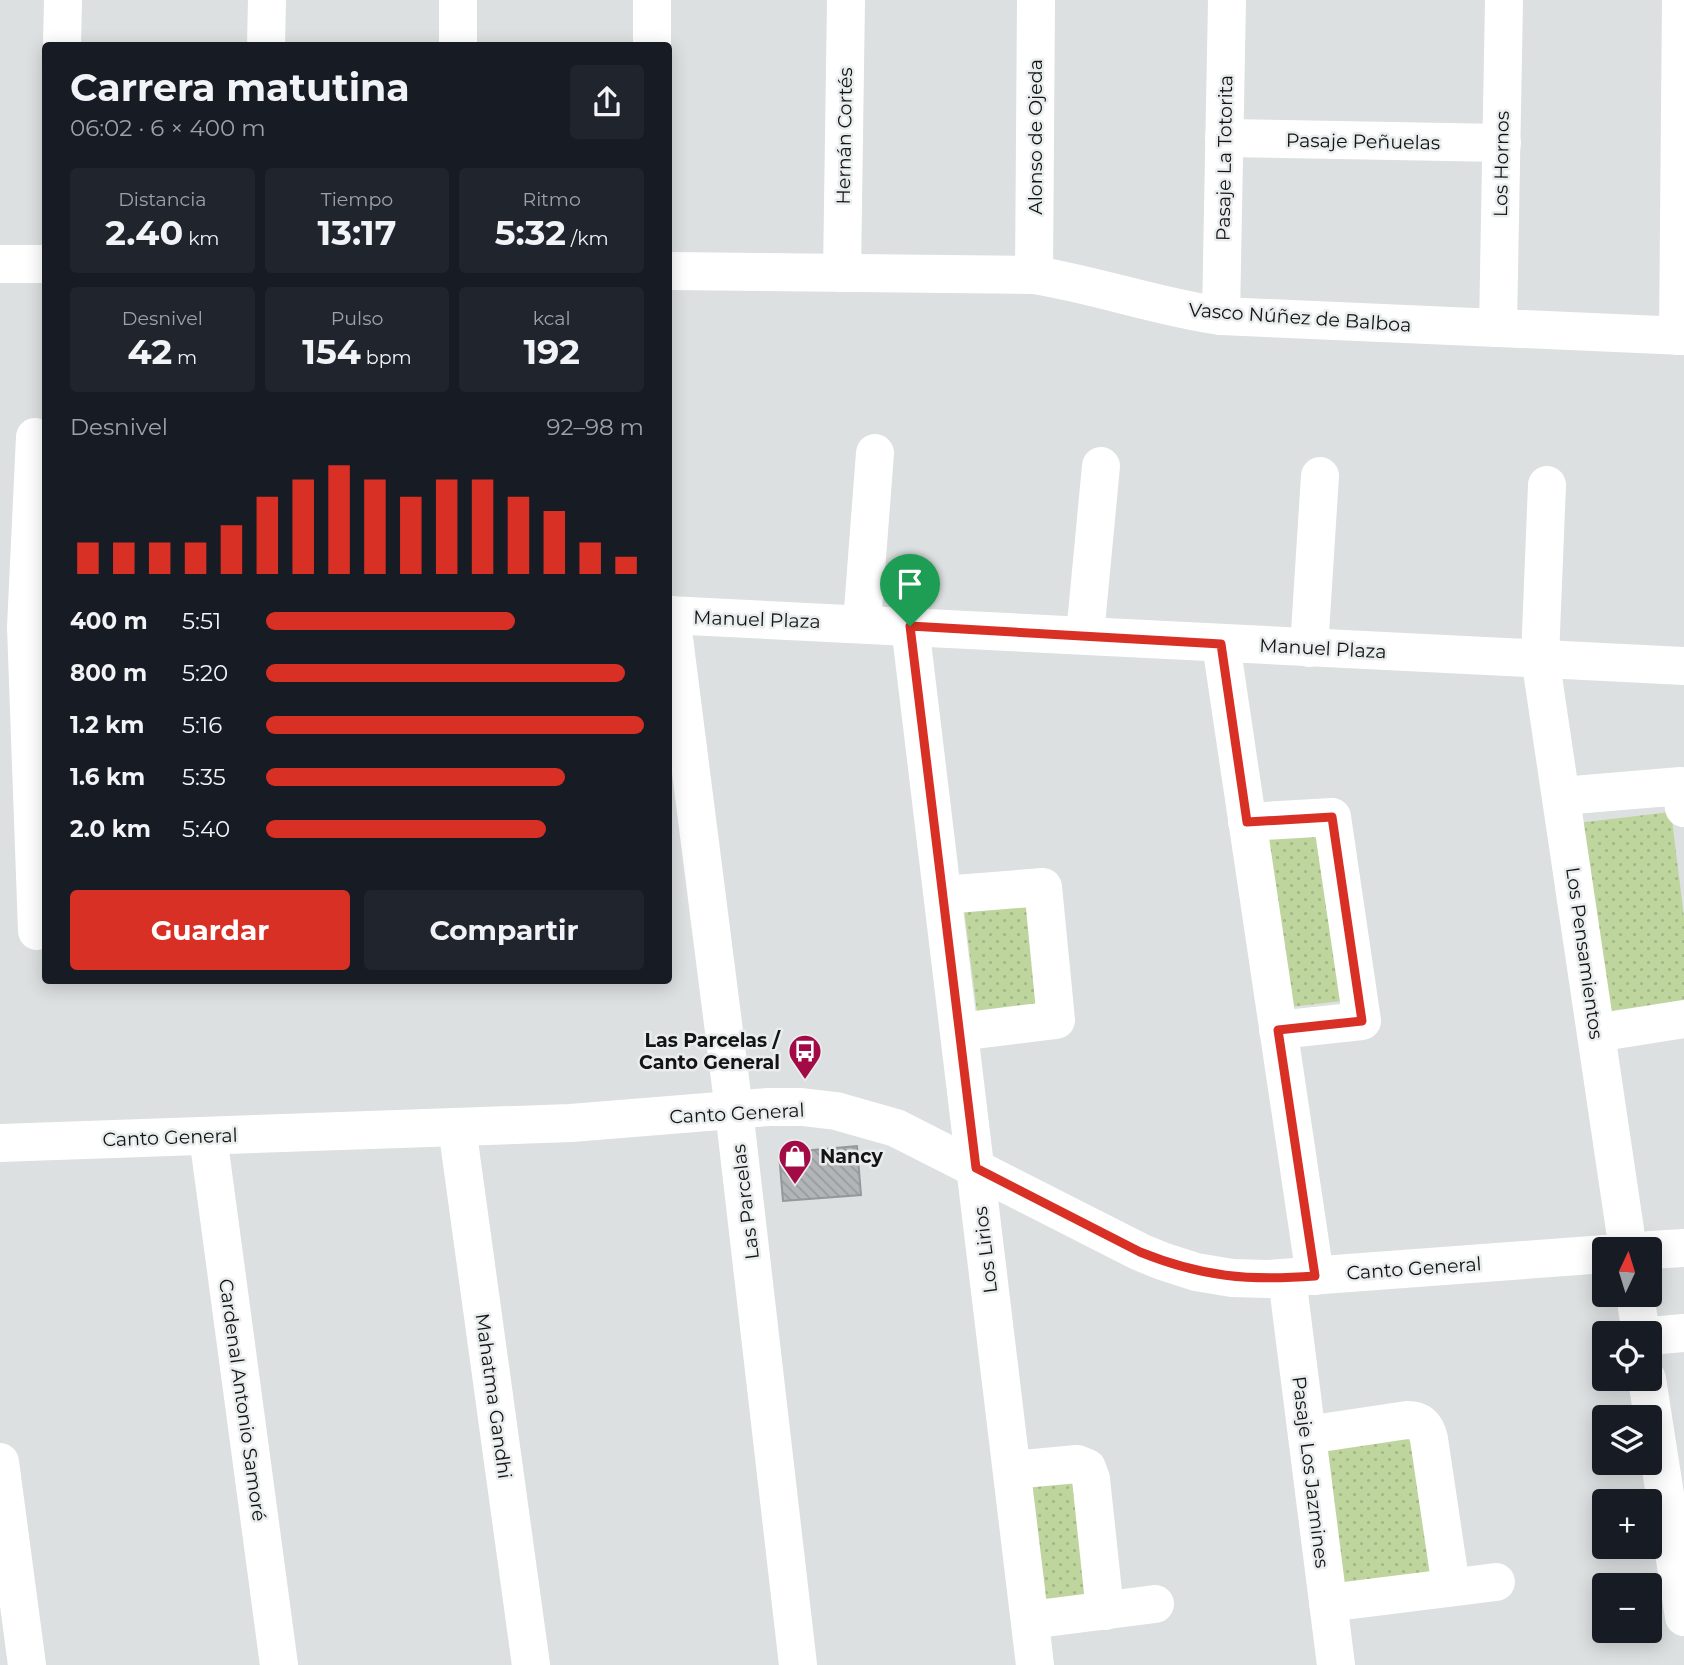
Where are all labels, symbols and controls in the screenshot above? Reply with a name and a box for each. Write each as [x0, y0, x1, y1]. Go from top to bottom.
street label: Alonso de Ojeda [1024, 59, 1047, 215]
text: Carrera matutina [70, 64, 410, 111]
button: share [570, 65, 644, 139]
street label: Hernán Cortés [832, 67, 857, 205]
street label: Pasaje La Totorita [1212, 75, 1237, 241]
street label: Los Hornos [1489, 111, 1514, 217]
text: 06:02 · 6 × 400 m [70, 114, 266, 142]
street label: Pasaje Peñuelas [1286, 129, 1440, 154]
text: Distancia [118, 188, 207, 211]
text: Tiempo [321, 188, 393, 211]
text: Ritmo [522, 188, 581, 211]
text: 2.40 [105, 211, 183, 254]
text: 13:17 [317, 211, 397, 254]
text: 5:32 [495, 211, 566, 254]
text: km [183, 227, 220, 250]
text: /km [566, 227, 609, 250]
street label: Vasco Núñez de Balboa [1188, 298, 1412, 337]
text: Desnivel [122, 307, 203, 330]
text: Pulso [331, 307, 383, 330]
text: kcal [533, 307, 571, 330]
text: 42 [127, 330, 172, 373]
text: 154 [302, 330, 361, 373]
text: 192 [523, 330, 580, 373]
text: m [172, 346, 197, 369]
text: bpm [361, 346, 412, 369]
text: Desnivel [70, 413, 168, 441]
text: 92–98 m [546, 413, 644, 441]
pin [880, 554, 940, 626]
icon: arrive [891, 565, 929, 603]
street label: Manuel Plaza [693, 606, 821, 633]
text: 400 m [70, 607, 148, 635]
text: 5:51 [182, 607, 221, 635]
street label: Manuel Plaza [1259, 634, 1387, 663]
text: 800 m [70, 659, 147, 687]
text: 5:20 [182, 659, 228, 687]
text: 1.2 km [70, 711, 144, 739]
text: 5:16 [182, 711, 222, 739]
text: 1.6 km [70, 763, 145, 791]
text: 5:35 [182, 763, 226, 791]
text: 2.0 km [70, 815, 151, 843]
text: 5:40 [182, 815, 230, 843]
street label: Los Pensamientos [1561, 866, 1608, 1041]
button: Guardar [70, 890, 350, 970]
button: Compartir [364, 890, 644, 970]
place label: Las Parcelas / Canto General [639, 1029, 782, 1074]
bus stop icon: Las Parcelas / Canto General [786, 1032, 824, 1081]
street label: Canto General [669, 1098, 805, 1129]
street label: Canto General [102, 1124, 238, 1151]
shop icon: Nancy [776, 1137, 814, 1186]
street label: Las Parcelas [727, 1143, 764, 1261]
place label: Nancy [820, 1145, 884, 1168]
street label: Los Lirios [969, 1205, 1002, 1295]
north arrow [1592, 1237, 1662, 1307]
map controls [1592, 1237, 1662, 1643]
street label: Canto General [1346, 1252, 1482, 1285]
street label: Cardenal Antonio Samoré [214, 1277, 271, 1523]
street label: Mahatma Gandhi [470, 1312, 517, 1480]
button: locate [1592, 1321, 1662, 1391]
street label: Pasaje Los Jazmines [1287, 1375, 1334, 1569]
button: layers [1592, 1405, 1662, 1475]
button: + [1592, 1489, 1662, 1559]
button: − [1592, 1573, 1662, 1643]

